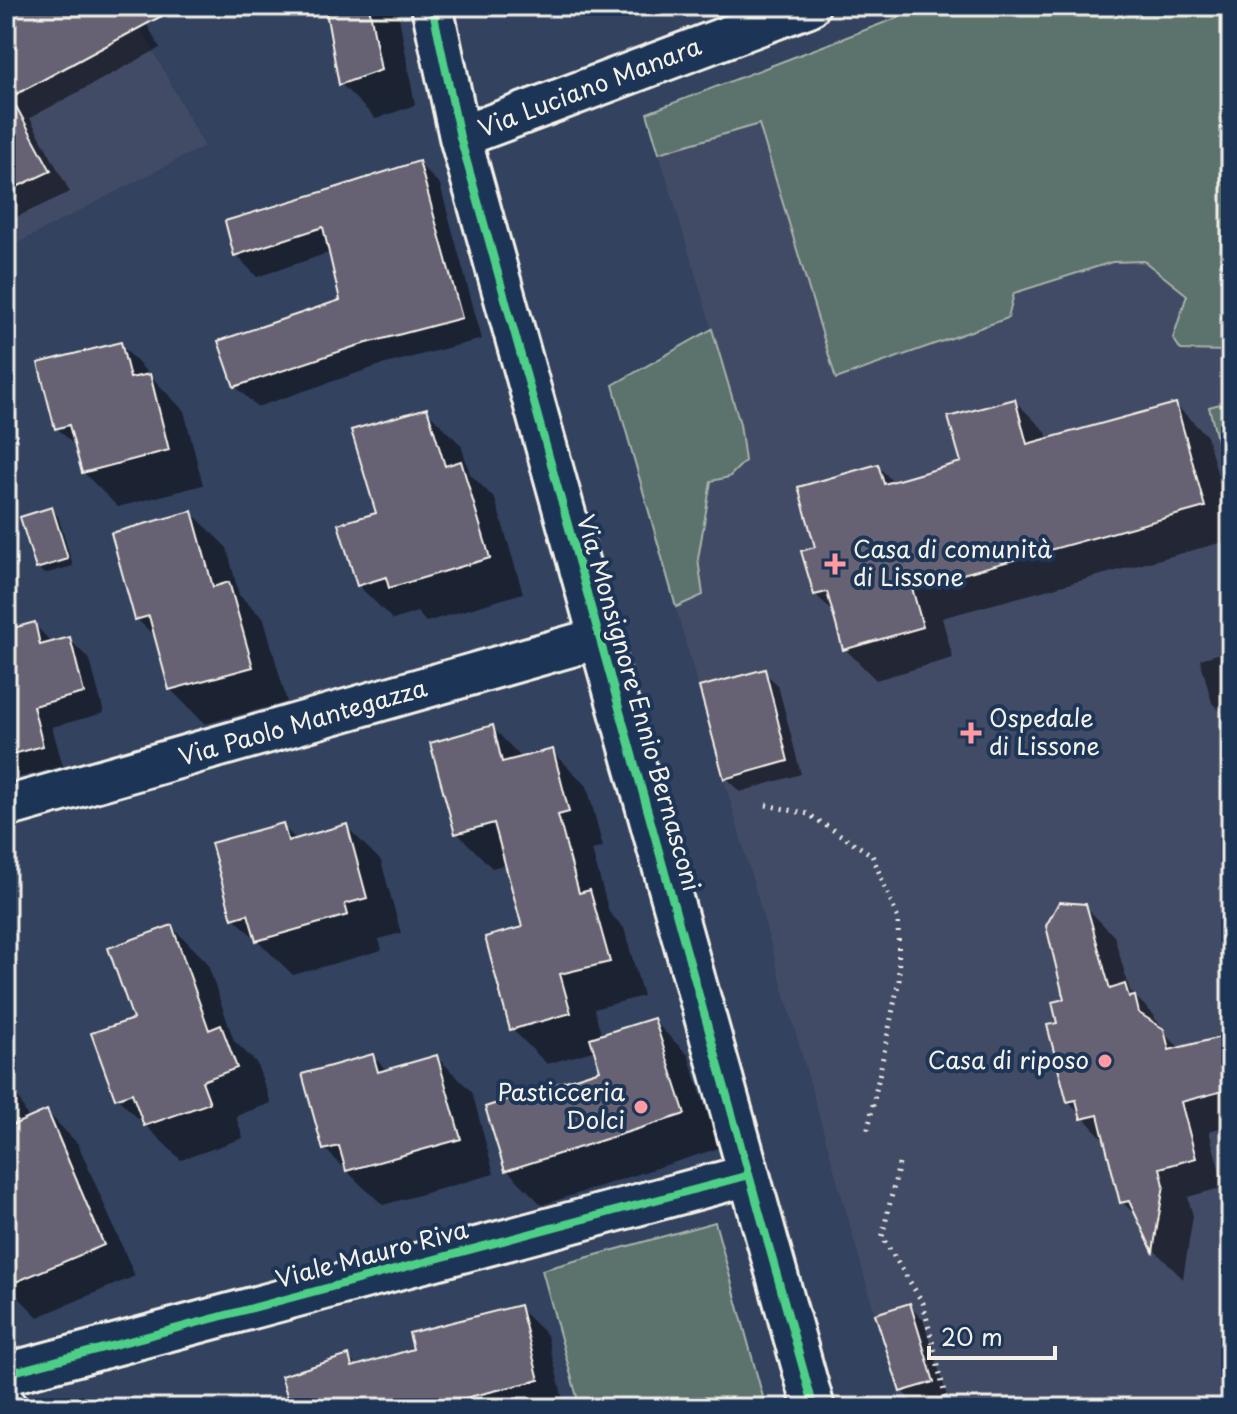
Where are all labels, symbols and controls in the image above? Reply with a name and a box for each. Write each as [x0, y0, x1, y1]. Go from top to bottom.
street label: Via Luciano Manara [473, 27, 706, 145]
street label: Via Monsignore Ennio Bernasconi [569, 510, 711, 895]
place label: Casa di comunità di Lissone [853, 530, 1052, 594]
marker: Casa di comunità di Lissone [824, 553, 846, 575]
street label: Via Paolo Mantegazza [174, 668, 431, 774]
place label: Ospedale di Lissone [989, 699, 1100, 763]
marker: Ospedale di Lissone [960, 722, 982, 744]
place label: Casa di riposo [928, 1041, 1089, 1077]
marker: Casa di riposo [1096, 1052, 1114, 1070]
place label: Pasticceria Dolci [497, 1073, 625, 1137]
marker: Pasticceria Dolci [632, 1098, 650, 1116]
street label: Viale Mauro Riva [271, 1210, 472, 1296]
scale bar [929, 1310, 1055, 1360]
text: 20 m [941, 1318, 1003, 1354]

